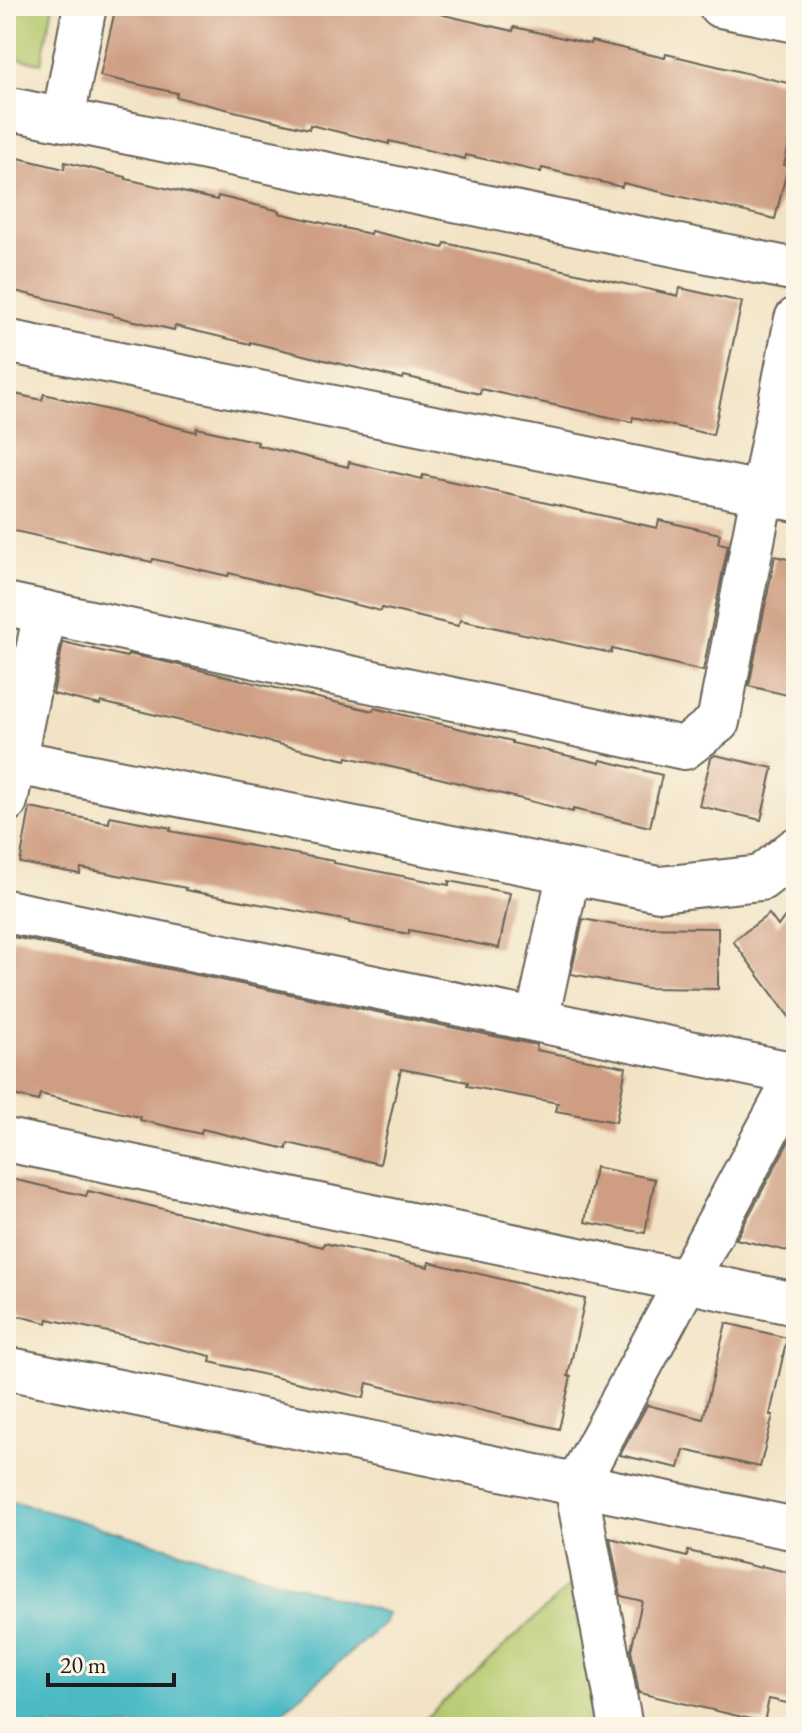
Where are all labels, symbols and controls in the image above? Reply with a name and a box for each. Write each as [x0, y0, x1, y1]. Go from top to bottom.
scale bar [48, 1637, 174, 1687]
text: 20 m [60, 1649, 107, 1680]

